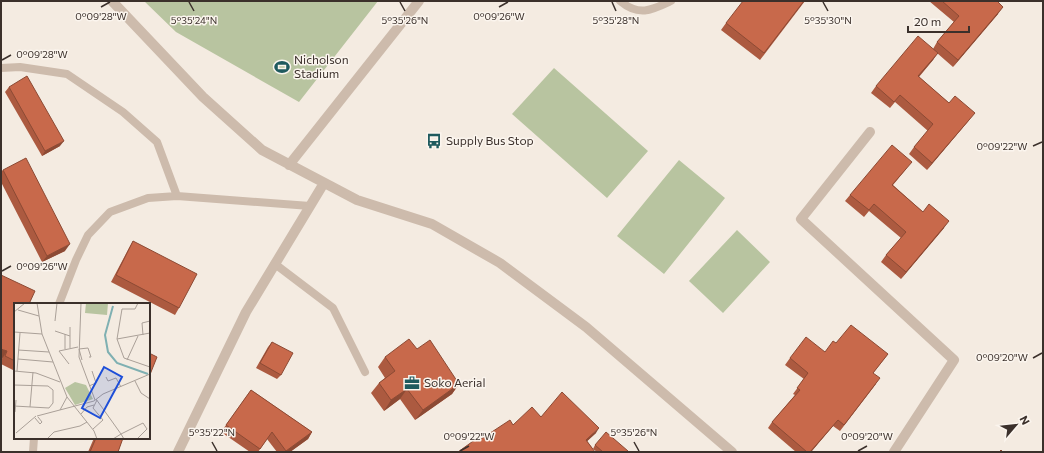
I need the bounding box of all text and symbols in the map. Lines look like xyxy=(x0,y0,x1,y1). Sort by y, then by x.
scale bar xyxy=(908,8,969,34)
text: 0°09'28"W xyxy=(75,10,127,22)
text: 0°09'26"W xyxy=(473,10,525,22)
text: 5°35'24"N xyxy=(171,14,217,26)
text: 5°35'26"N xyxy=(382,14,428,26)
text: 5°35'28"N xyxy=(593,14,639,26)
text: 5°35'30"N xyxy=(804,14,852,26)
text: 20 m xyxy=(914,14,941,28)
text: 0°09'28"W xyxy=(16,48,68,60)
place label: Nicholson Stadium xyxy=(294,52,349,80)
sports icon: Nicholson Stadium xyxy=(273,58,291,76)
bus stop icon: Supply Bus Stop xyxy=(425,132,443,150)
place label: Supply Bus Stop xyxy=(446,133,534,147)
text: 0°09'22"W xyxy=(977,140,1027,152)
text: 0°09'26"W xyxy=(16,260,68,272)
inset map xyxy=(14,303,150,439)
text: 0°09'20"W xyxy=(976,351,1028,363)
office icon: Soko Aerial xyxy=(403,374,421,392)
place label: Soko Aerial xyxy=(424,375,485,389)
north arrow xyxy=(996,405,1036,445)
text: N xyxy=(1018,413,1033,427)
text: 5°35'22"N xyxy=(189,426,235,438)
text: 5°35'26"N xyxy=(611,426,657,438)
text: 0°09'22"W xyxy=(444,430,494,442)
text: 0°09'20"W xyxy=(841,430,893,442)

